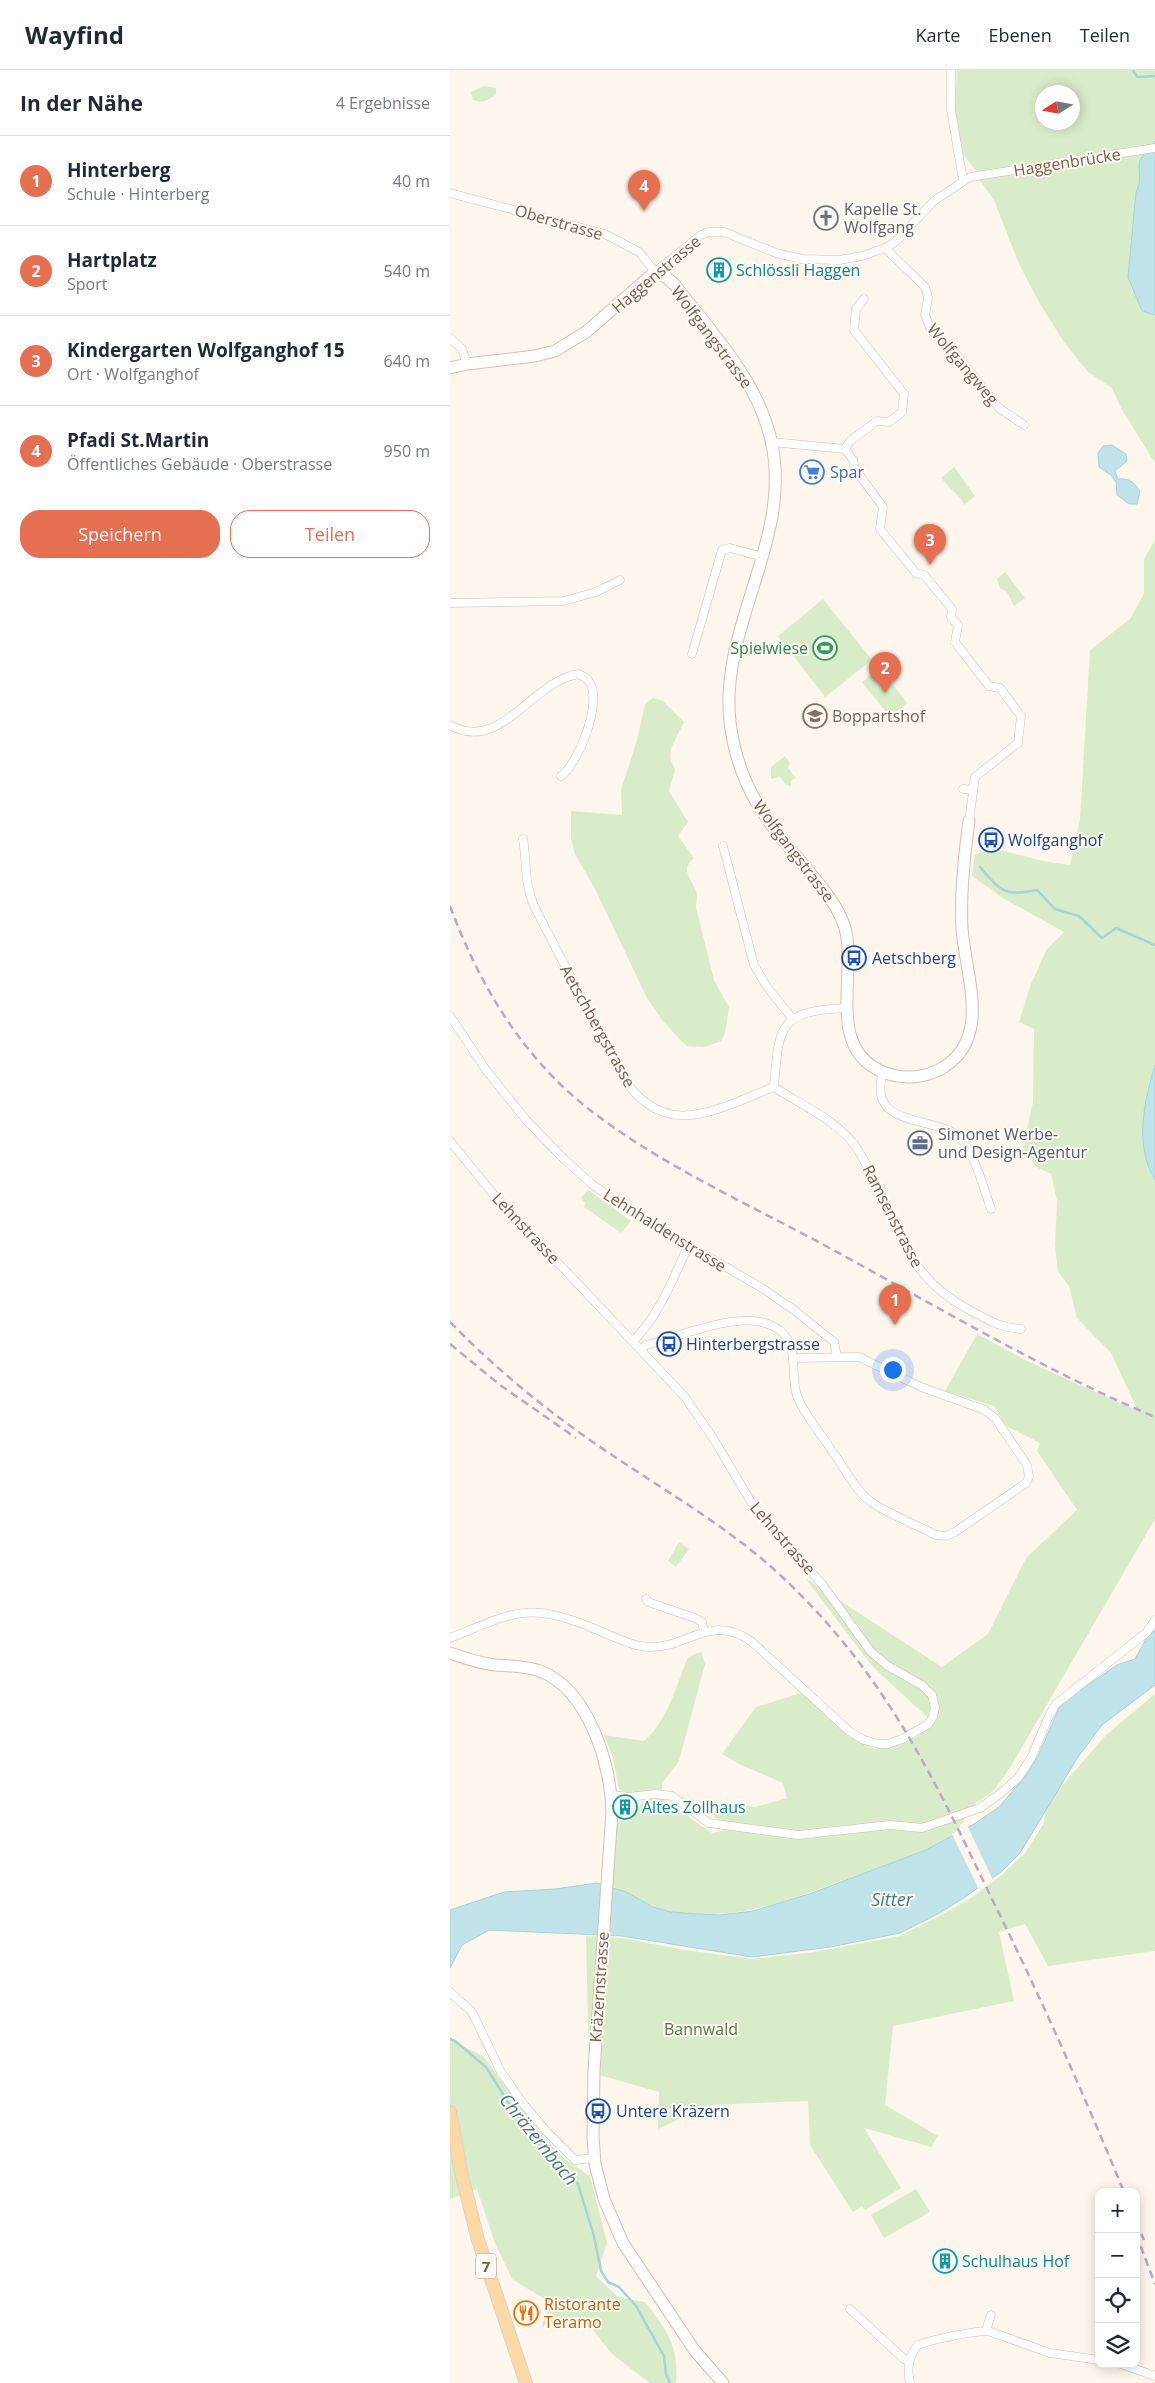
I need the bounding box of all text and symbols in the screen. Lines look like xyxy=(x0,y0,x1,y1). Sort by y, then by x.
text: Wayfind xyxy=(25,18,124,51)
text: Karte xyxy=(916,23,960,47)
text: Ebenen xyxy=(988,23,1052,47)
text: Teilen xyxy=(1080,23,1130,47)
north arrow xyxy=(1035,85,1080,130)
text: In der Nähe xyxy=(20,89,143,117)
text: 4 Ergebnisse xyxy=(336,92,430,114)
street label: Haggenbrücke xyxy=(1012,143,1122,181)
text: Hinterberg xyxy=(67,157,171,183)
text: 1 xyxy=(31,170,41,192)
text: 40 m xyxy=(393,170,430,192)
pin: 4 xyxy=(628,170,660,211)
text: Schule · Hinterberg xyxy=(67,183,209,205)
place label: Kapelle St. Wolfgang xyxy=(844,198,921,238)
street label: Oberstrasse xyxy=(512,199,606,245)
church icon: Kapelle St. Wolfgang xyxy=(813,205,839,231)
street label: Haggenstrasse xyxy=(607,230,705,318)
text: Hartplatz xyxy=(67,247,157,273)
building icon: Schlössli Haggen xyxy=(706,257,732,283)
place label: Schlössli Haggen xyxy=(736,259,860,281)
text: 2 xyxy=(31,260,41,282)
text: 540 m xyxy=(384,260,430,282)
text: Sport xyxy=(67,273,107,295)
street label: Wolfgangstrasse xyxy=(666,281,758,393)
street label: Wolfgangweg xyxy=(922,319,1004,410)
text: Kindergarten Wolfganghof 15 xyxy=(67,337,345,363)
text: 3 xyxy=(31,350,41,372)
text: 640 m xyxy=(384,350,430,372)
text: Ort · Wolfganghof xyxy=(67,363,199,385)
text: Pfadi St.Martin xyxy=(67,427,209,453)
text: 4 xyxy=(31,440,41,462)
text: 950 m xyxy=(384,440,430,462)
text: Öffentliches Gebäude · Oberstrasse xyxy=(67,453,332,475)
supermarket icon: Spar xyxy=(799,459,825,485)
place label: Spar xyxy=(830,461,864,483)
button: Speichern xyxy=(20,510,220,558)
button: Teilen xyxy=(230,510,430,558)
pin: 3 xyxy=(914,524,946,565)
sports icon: Spielwiese xyxy=(812,635,838,661)
place label: Spielwiese xyxy=(730,637,808,659)
pin: 2 xyxy=(869,652,901,693)
school or university icon: Boppartshof xyxy=(802,703,828,729)
place label: Boppartshof xyxy=(832,705,927,727)
street label: Wolfgangstrasse xyxy=(748,795,840,907)
bus stop icon: Wolfganghof xyxy=(978,827,1004,853)
place label: Wolfganghof xyxy=(1008,829,1104,851)
bus stop icon: Aetschberg xyxy=(841,945,867,971)
place label: Aetschberg xyxy=(872,947,956,969)
street label: Aetschbergstrasse xyxy=(555,961,641,1091)
place label: Simonet Werbe- und Design-Agentur xyxy=(938,1123,1088,1163)
office icon: Simonet Werbe- und Design-Agentur xyxy=(907,1130,933,1156)
street label: Ramsenstrasse xyxy=(858,1161,928,1271)
street label: Lehnhaldenstrasse xyxy=(599,1183,731,1277)
street label: Lehnstrasse xyxy=(487,1188,565,1268)
pin: 1 xyxy=(879,1284,911,1325)
bus stop icon: Hinterbergstrasse xyxy=(656,1331,682,1357)
place label: Hinterbergstrasse xyxy=(686,1333,820,1355)
your location xyxy=(880,1357,906,1383)
street label: Lehnstrasse xyxy=(745,1497,821,1579)
building icon: Altes Zollhaus xyxy=(612,1794,638,1820)
place label: Altes Zollhaus xyxy=(642,1796,746,1818)
water label: Sitter xyxy=(871,1887,914,1911)
street label: Kräzernstrasse xyxy=(584,1931,614,2043)
park label: Bannwald xyxy=(664,2018,738,2040)
water label: Chräzernbach xyxy=(495,2088,583,2190)
bus stop icon: Untere Kräzern xyxy=(585,2098,611,2124)
place label: Untere Kräzern xyxy=(616,2100,730,2122)
map controls xyxy=(1095,2188,1140,2368)
button: + xyxy=(1095,2188,1140,2233)
button: − xyxy=(1095,2233,1140,2278)
building icon: Schulhaus Hof xyxy=(932,2248,958,2274)
place label: Schulhaus Hof xyxy=(962,2250,1071,2272)
road number: 7 xyxy=(476,2254,496,2278)
button: locate xyxy=(1095,2278,1140,2323)
place label: Ristorante Teramo xyxy=(544,2293,621,2333)
restaurant icon: Ristorante Teramo xyxy=(513,2300,539,2326)
button: layers xyxy=(1095,2323,1140,2368)

